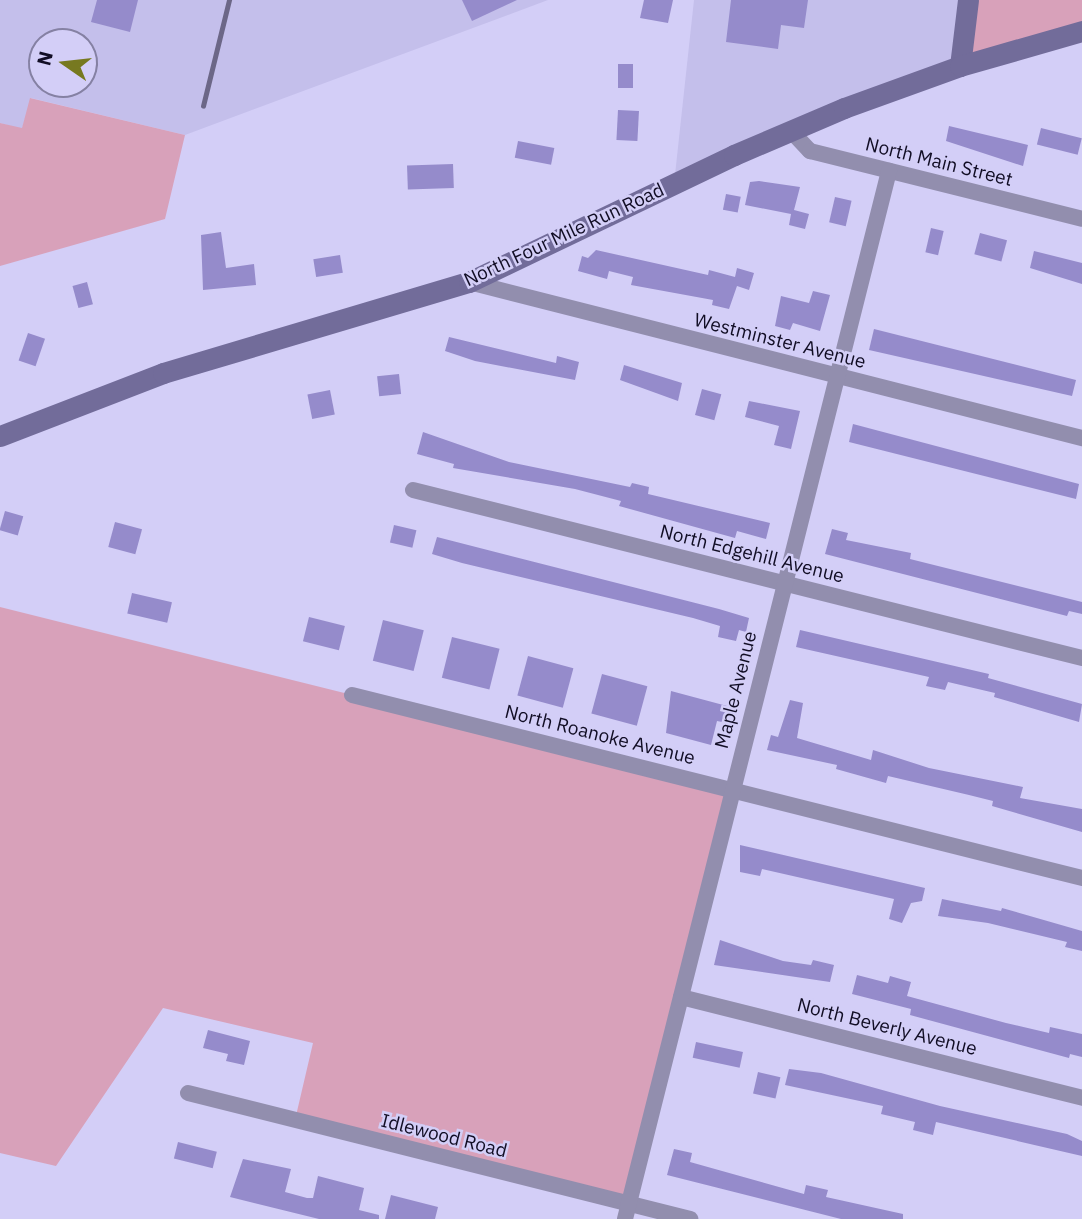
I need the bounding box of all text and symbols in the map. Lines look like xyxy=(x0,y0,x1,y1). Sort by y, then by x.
north arrow xyxy=(28,28,98,98)
text: N xyxy=(31,49,58,68)
street label: North Main Street xyxy=(863,133,1015,191)
street label: North Four Mile Run Road xyxy=(460,179,668,291)
street label: Westminster Avenue xyxy=(692,309,868,373)
street label: North Edgehill Avenue xyxy=(658,520,846,588)
street label: Maple Avenue xyxy=(710,629,762,751)
street label: North Roanoke Avenue xyxy=(503,700,697,770)
street label: North Beverly Avenue xyxy=(795,994,979,1060)
street label: Idlewood Road xyxy=(379,1109,509,1163)

